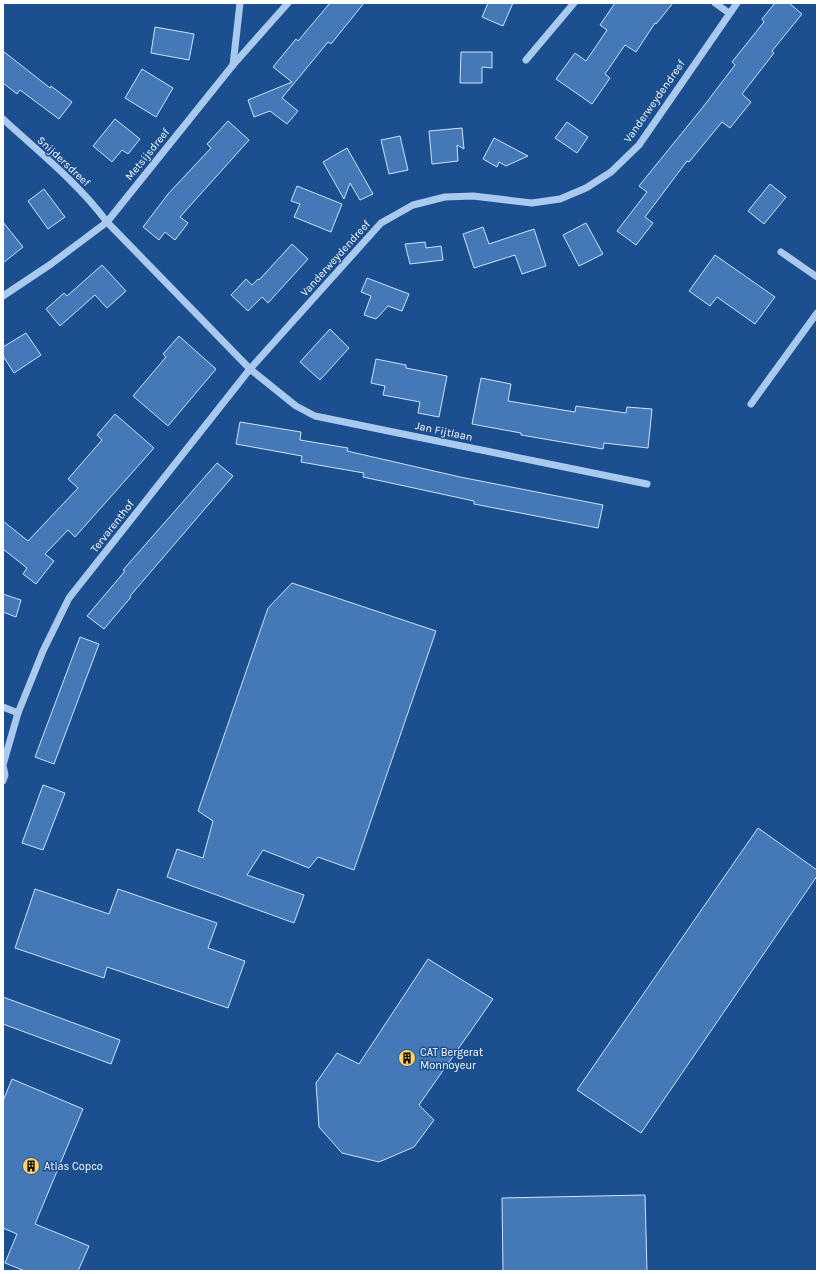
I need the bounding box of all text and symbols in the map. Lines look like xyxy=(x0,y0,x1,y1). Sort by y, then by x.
street label: Vanderweydendreef xyxy=(621,57,688,145)
street label: Metsijsdreef xyxy=(123,126,172,183)
street label: Snijdersdreef xyxy=(35,134,93,189)
street label: Vanderweydendreef xyxy=(298,217,373,299)
street label: Jan Fijtlaan xyxy=(414,419,474,444)
street label: Tervarenthof xyxy=(88,497,137,555)
place label: CAT Bergerat Monnoyeur xyxy=(420,1046,483,1072)
building icon: CAT Bergerat Monnoyeur xyxy=(397,1048,417,1068)
building icon: Atlas Copco xyxy=(21,1156,41,1176)
place label: Atlas Copco xyxy=(44,1160,103,1173)

